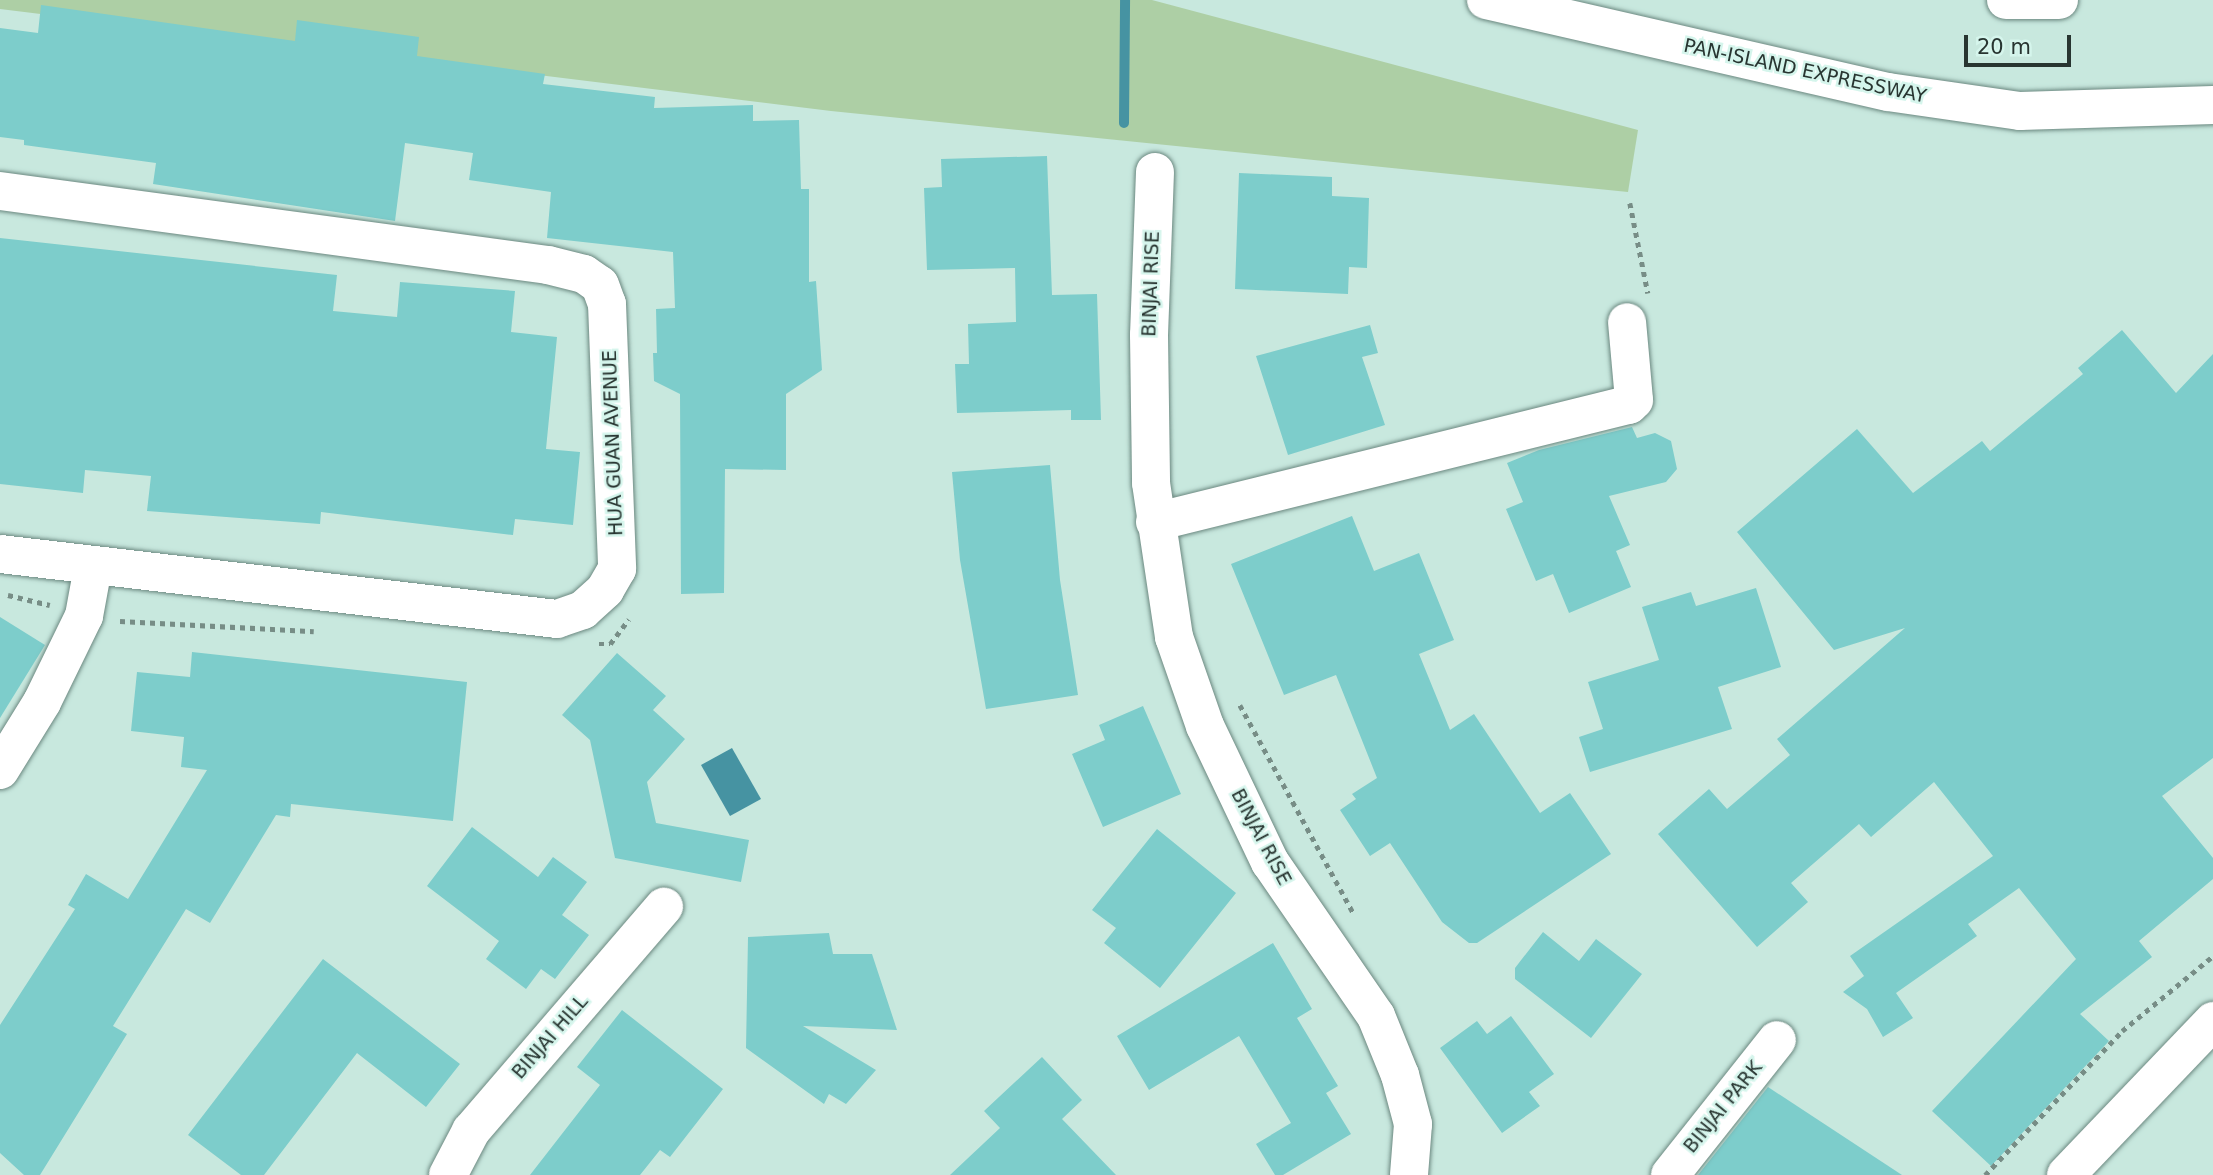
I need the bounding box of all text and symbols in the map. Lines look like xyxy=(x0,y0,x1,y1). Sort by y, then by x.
scale bar xyxy=(1968,21,2075,65)
street label: PAN-ISLAND EXPRESSWAY xyxy=(1682,34,1928,108)
text: 20 m xyxy=(1977,35,2031,59)
street label: BINJAI RISE xyxy=(1138,231,1164,337)
street label: HUA GUAN AVENUE xyxy=(598,350,628,536)
street label: BINJAI RISE xyxy=(1226,785,1296,889)
street label: BINJAI HILL xyxy=(507,990,593,1084)
street label: BINJAI PARK xyxy=(1679,1056,1767,1158)

